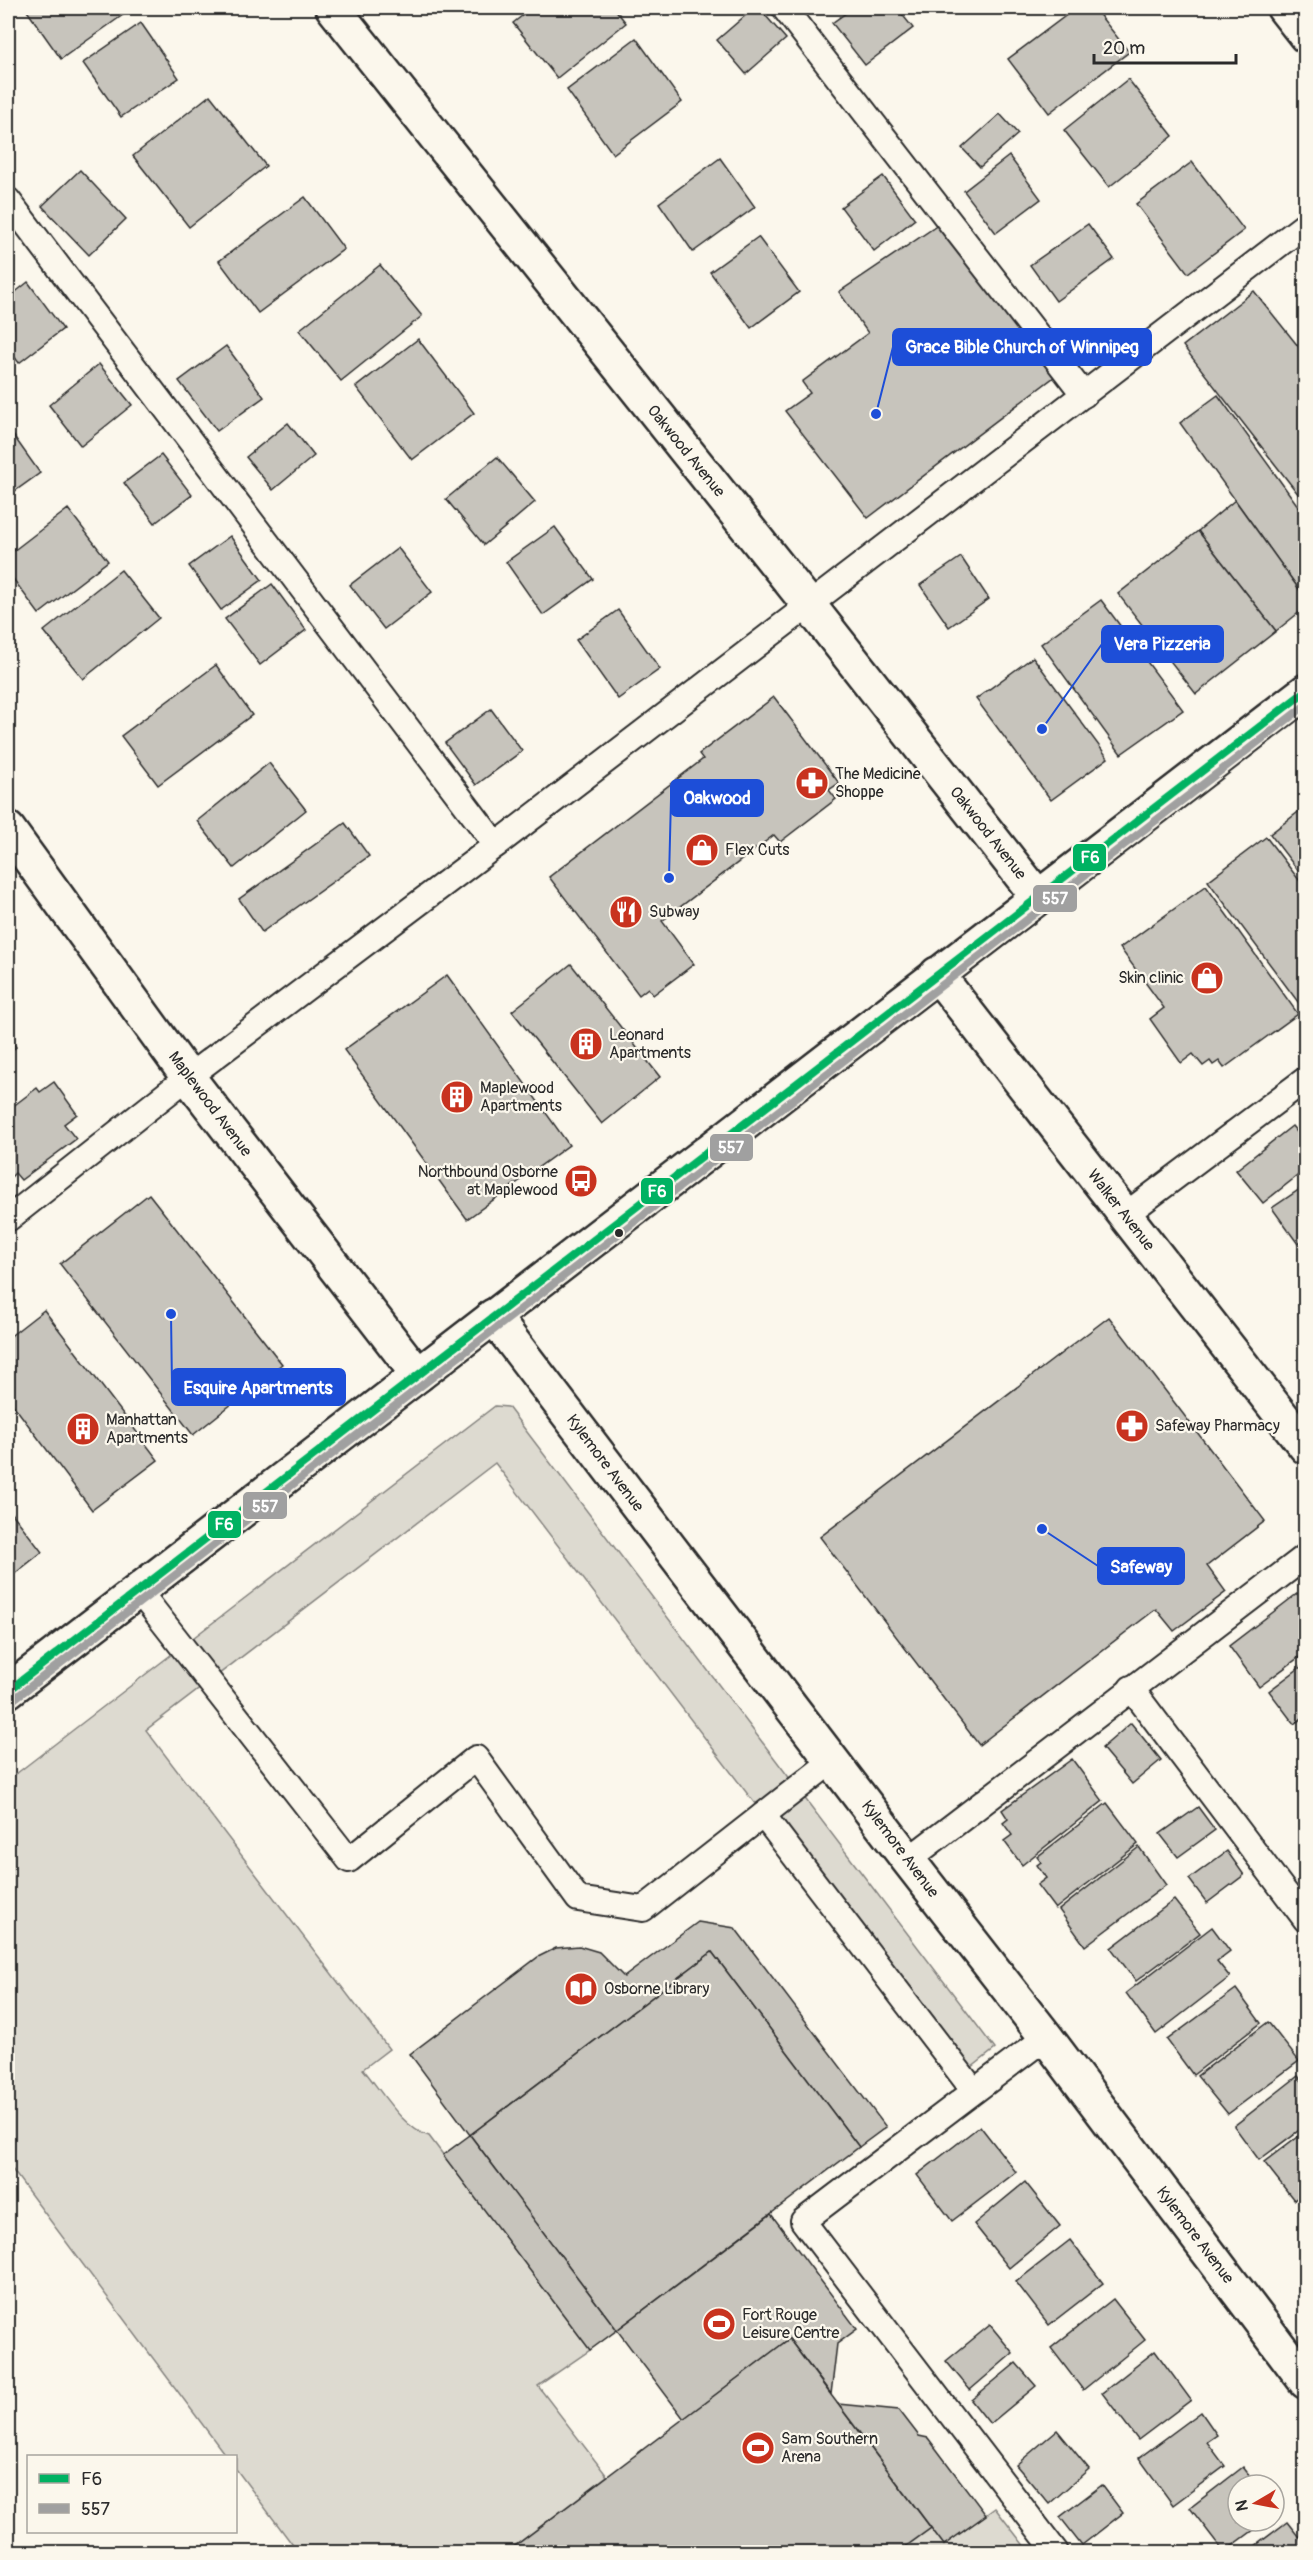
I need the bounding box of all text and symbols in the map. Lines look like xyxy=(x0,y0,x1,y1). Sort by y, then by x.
scale bar xyxy=(1094,27,1236,65)
text: 20 m xyxy=(1103,37,1145,60)
callout: Grace Bible Church of Winnipeg xyxy=(893,329,1151,365)
text: Grace Bible Church of Winnipeg xyxy=(905,336,1139,359)
street label: Oakwood Avenue xyxy=(643,401,729,501)
callout: Vera Pizzeria xyxy=(1102,626,1223,662)
text: Vera Pizzeria xyxy=(1113,633,1211,656)
place label: The Medicine Shoppe xyxy=(835,764,921,802)
pharmacy icon: The Medicine Shoppe xyxy=(794,765,830,801)
callout: Oakwood xyxy=(671,780,763,816)
street label: Oakwood Avenue xyxy=(945,782,1031,884)
text: Oakwood xyxy=(683,787,751,810)
shop icon: Flex Cuts xyxy=(684,832,720,868)
place label: Flex Cuts xyxy=(725,840,789,860)
line badge: F6 xyxy=(1072,843,1107,872)
text: F6 xyxy=(1081,848,1099,868)
line badge: 557 xyxy=(1032,884,1078,913)
text: 557 xyxy=(1042,889,1068,909)
restaurant icon: Subway xyxy=(608,894,644,930)
place label: Subway xyxy=(649,902,699,922)
shop icon: Skin clinic xyxy=(1189,960,1225,996)
place label: Skin clinic xyxy=(1118,968,1184,988)
place label: Leonard Apartments xyxy=(609,1025,691,1063)
building icon: Leonard Apartments xyxy=(568,1026,604,1062)
street label: Maplewood Avenue xyxy=(164,1047,256,1161)
place label: Maplewood Apartments xyxy=(480,1078,562,1116)
building icon: Maplewood Apartments xyxy=(439,1079,475,1115)
line badge: 557 xyxy=(709,1133,754,1162)
text: 557 xyxy=(718,1138,744,1158)
place label: Northbound Osborne at Maplewood xyxy=(418,1162,558,1200)
bus stop icon: Northbound Osborne at Maplewood xyxy=(563,1163,599,1199)
street label: Walker Avenue xyxy=(1083,1165,1159,1255)
line badge: F6 xyxy=(640,1177,674,1205)
text: F6 xyxy=(648,1182,666,1202)
unlabelled marker xyxy=(613,1227,625,1239)
callout: Esquire Apartments xyxy=(172,1369,345,1405)
text: Esquire Apartments xyxy=(184,1377,333,1400)
pharmacy icon: Safeway Pharmacy xyxy=(1114,1408,1150,1444)
place label: Manhattan Apartments xyxy=(106,1410,188,1448)
street label: Kylemore Avenue xyxy=(562,1410,648,1516)
building icon: Manhattan Apartments xyxy=(65,1411,101,1447)
place label: Safeway Pharmacy xyxy=(1155,1416,1280,1436)
line badge: 557 xyxy=(242,1491,288,1520)
text: 557 xyxy=(252,1497,278,1517)
line badge: F6 xyxy=(207,1510,242,1539)
text: F6 xyxy=(215,1515,233,1535)
callout: Safeway xyxy=(1098,1548,1184,1584)
text: Safeway xyxy=(1110,1556,1172,1579)
street label: Kylemore Avenue xyxy=(857,1796,943,1902)
library icon: Osborne Library xyxy=(563,1971,599,2007)
place label: Osborne Library xyxy=(604,1979,709,1999)
street label: Kylemore Avenue xyxy=(1152,2182,1238,2288)
place label: Fort Rouge Leisure Centre xyxy=(742,2305,840,2343)
sports icon: Fort Rouge Leisure Centre xyxy=(701,2306,737,2342)
place label: Sam Southern Arena xyxy=(781,2429,878,2467)
sports icon: Sam Southern Arena xyxy=(740,2430,776,2466)
legend xyxy=(27,2455,237,2533)
text: F6 xyxy=(81,2468,102,2491)
north arrow xyxy=(1226,2473,1286,2533)
text: 557 xyxy=(81,2498,111,2521)
text: N xyxy=(1231,2498,1253,2512)

